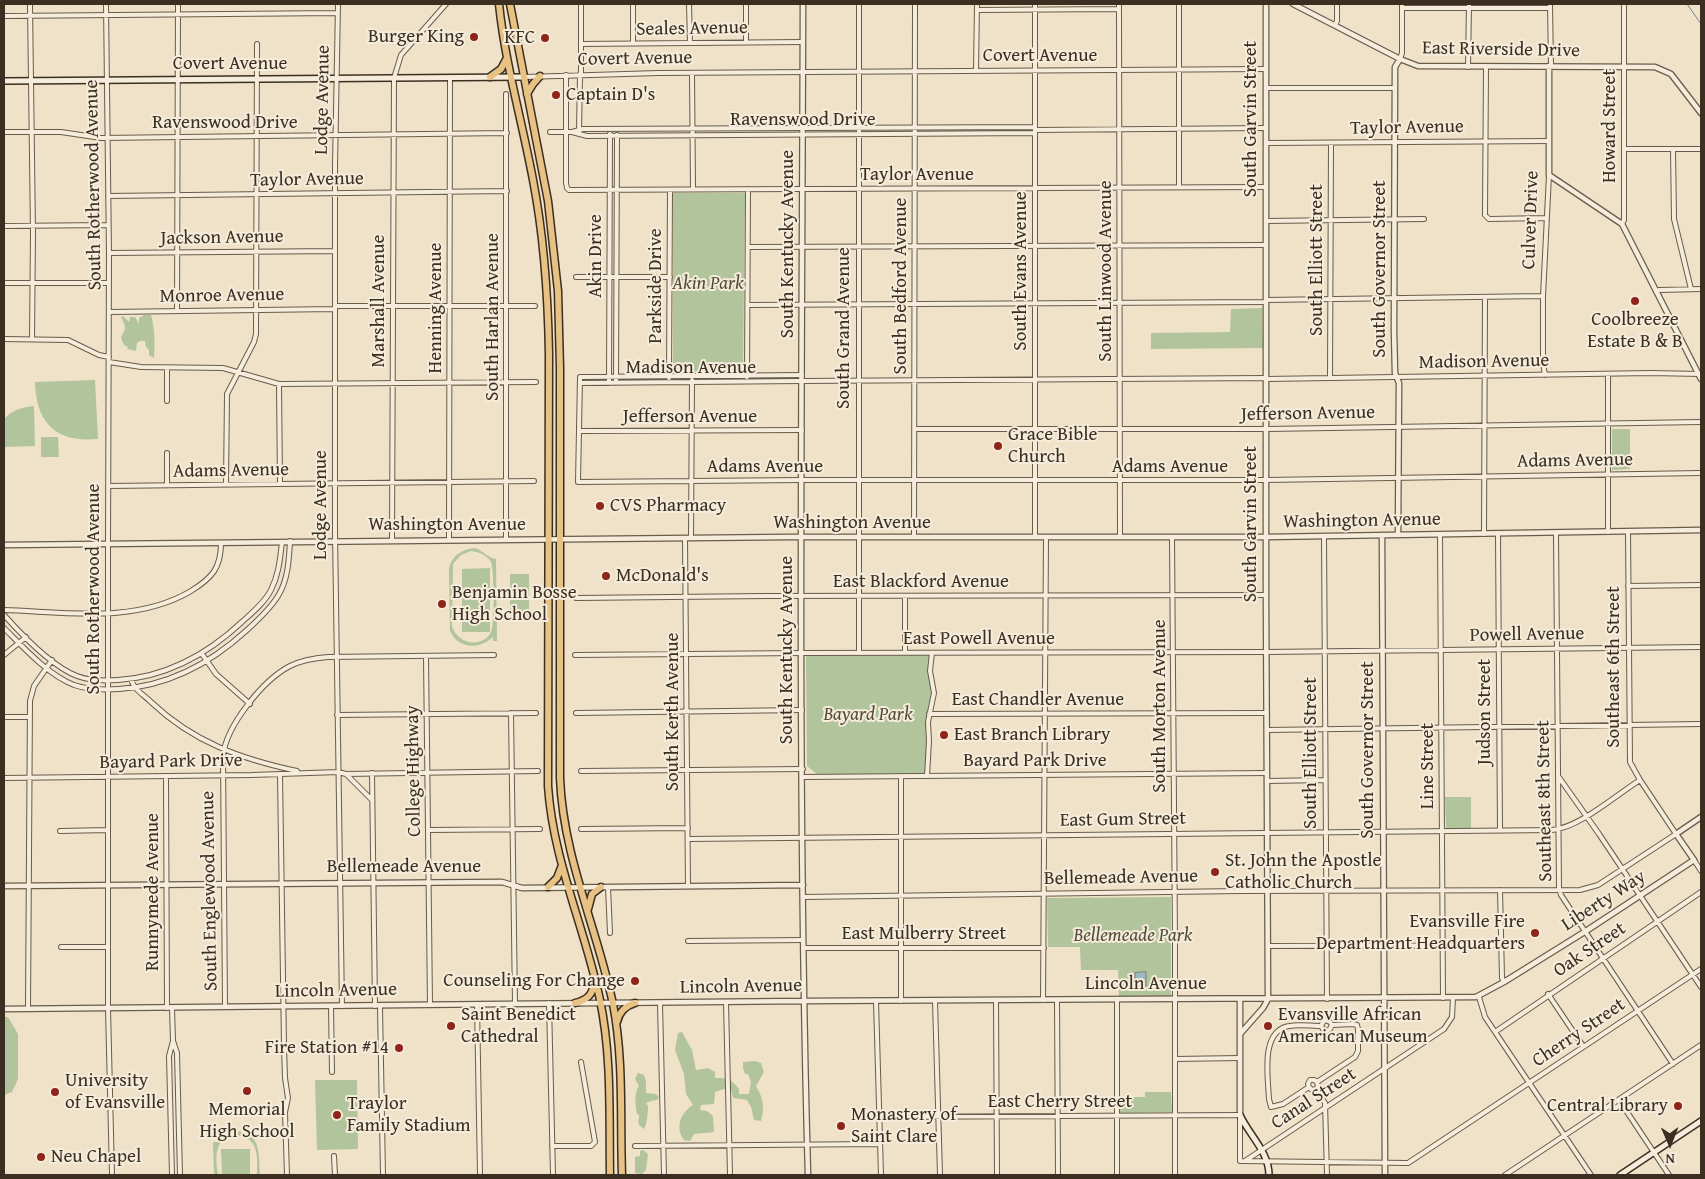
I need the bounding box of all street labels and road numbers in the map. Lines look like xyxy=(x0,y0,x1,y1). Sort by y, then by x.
street label: Seales Avenue xyxy=(636,17,748,41)
street label: East Riverside Drive xyxy=(1422,37,1580,63)
street label: South Garvin Street xyxy=(1240,41,1262,197)
street label: Lodge Avenue xyxy=(311,45,335,155)
street label: Covert Avenue xyxy=(983,45,1097,67)
street label: Covert Avenue xyxy=(577,47,693,71)
street label: Covert Avenue xyxy=(173,53,287,75)
street label: Howard Street xyxy=(1599,69,1621,183)
street label: South Rotherwood Avenue xyxy=(81,79,107,291)
street label: Ravenswood Drive xyxy=(730,109,876,131)
street label: Ravenswood Drive xyxy=(152,112,298,134)
street label: Taylor Avenue xyxy=(1350,116,1464,140)
street label: South Kentucky Avenue xyxy=(777,150,799,338)
street label: Taylor Avenue xyxy=(860,164,974,186)
street label: Taylor Avenue xyxy=(250,168,364,192)
street label: Culver Drive xyxy=(1518,170,1544,270)
street label: South Linwood Avenue xyxy=(1095,180,1117,362)
street label: South Governor Street xyxy=(1369,180,1391,358)
street label: South Elliott Street xyxy=(1306,184,1328,336)
street label: South Evans Avenue xyxy=(1010,191,1032,351)
street label: South Bedford Avenue xyxy=(890,198,912,374)
street label: Akin Drive xyxy=(585,214,607,298)
street label: Jackson Avenue xyxy=(160,226,284,250)
street label: Parkside Drive xyxy=(645,228,667,344)
street label: South Harlan Avenue xyxy=(482,233,504,401)
street label: Marshall Avenue xyxy=(368,235,390,367)
street label: Henning Avenue xyxy=(425,243,447,373)
street label: South Grand Avenue xyxy=(833,247,855,409)
street label: Monroe Avenue xyxy=(159,284,285,308)
street label: Madison Avenue xyxy=(1419,349,1549,375)
street label: Madison Avenue xyxy=(626,357,756,379)
street label: Jefferson Avenue xyxy=(1241,401,1375,427)
street label: Jefferson Avenue xyxy=(623,406,757,428)
street label: South Garvin Street xyxy=(1240,446,1262,602)
street label: Adams Avenue xyxy=(1517,449,1633,473)
street label: Lodge Avenue xyxy=(310,450,332,560)
street label: Adams Avenue xyxy=(707,456,823,478)
street label: Adams Avenue xyxy=(1112,456,1228,478)
street label: Adams Avenue xyxy=(173,459,289,483)
street label: South Rotherwood Avenue xyxy=(83,484,105,694)
street label: Washington Avenue xyxy=(1283,508,1441,534)
street label: Washington Avenue xyxy=(773,512,931,534)
street label: Washington Avenue xyxy=(368,514,526,536)
street label: South Kentucky Avenue xyxy=(776,556,798,744)
street label: East Blackford Avenue xyxy=(833,571,1009,593)
street label: Southeast 6th Street xyxy=(1603,586,1625,748)
street label: South Morton Avenue xyxy=(1149,619,1171,793)
street label: Powell Avenue xyxy=(1469,623,1585,647)
street label: East Powell Avenue xyxy=(903,628,1055,650)
street label: South Kerth Avenue xyxy=(662,633,684,791)
street label: Judson Street xyxy=(1474,659,1496,765)
street label: South Governor Street xyxy=(1357,661,1379,839)
street label: South Elliott Street xyxy=(1300,677,1322,829)
street label: East Chandler Avenue xyxy=(952,689,1124,711)
street label: College Highway xyxy=(401,705,427,837)
street label: Southeast 8th Street xyxy=(1532,720,1558,882)
street label: Line Street xyxy=(1417,723,1439,809)
street label: Bayard Park Drive xyxy=(99,749,243,775)
street label: Bayard Park Drive xyxy=(963,750,1107,772)
street label: South Englewood Avenue xyxy=(197,791,223,991)
street label: East Gum Street xyxy=(1060,807,1186,833)
street label: Runnymede Avenue xyxy=(142,813,164,971)
street label: Bellemeade Avenue xyxy=(327,856,481,878)
street label: Bellemeade Avenue xyxy=(1044,865,1198,891)
street label: Liberty Way xyxy=(1558,865,1650,937)
street label: Oak Street xyxy=(1549,918,1631,982)
street label: East Mulberry Street xyxy=(842,923,1006,945)
street label: Lincoln Avenue xyxy=(1085,973,1207,995)
street label: Lincoln Avenue xyxy=(680,975,802,999)
street label: Lincoln Avenue xyxy=(275,979,397,1003)
street label: Cherry Street xyxy=(1528,994,1630,1072)
street label: Canal Street xyxy=(1267,1063,1361,1135)
street label: East Cherry Street xyxy=(988,1091,1132,1113)

